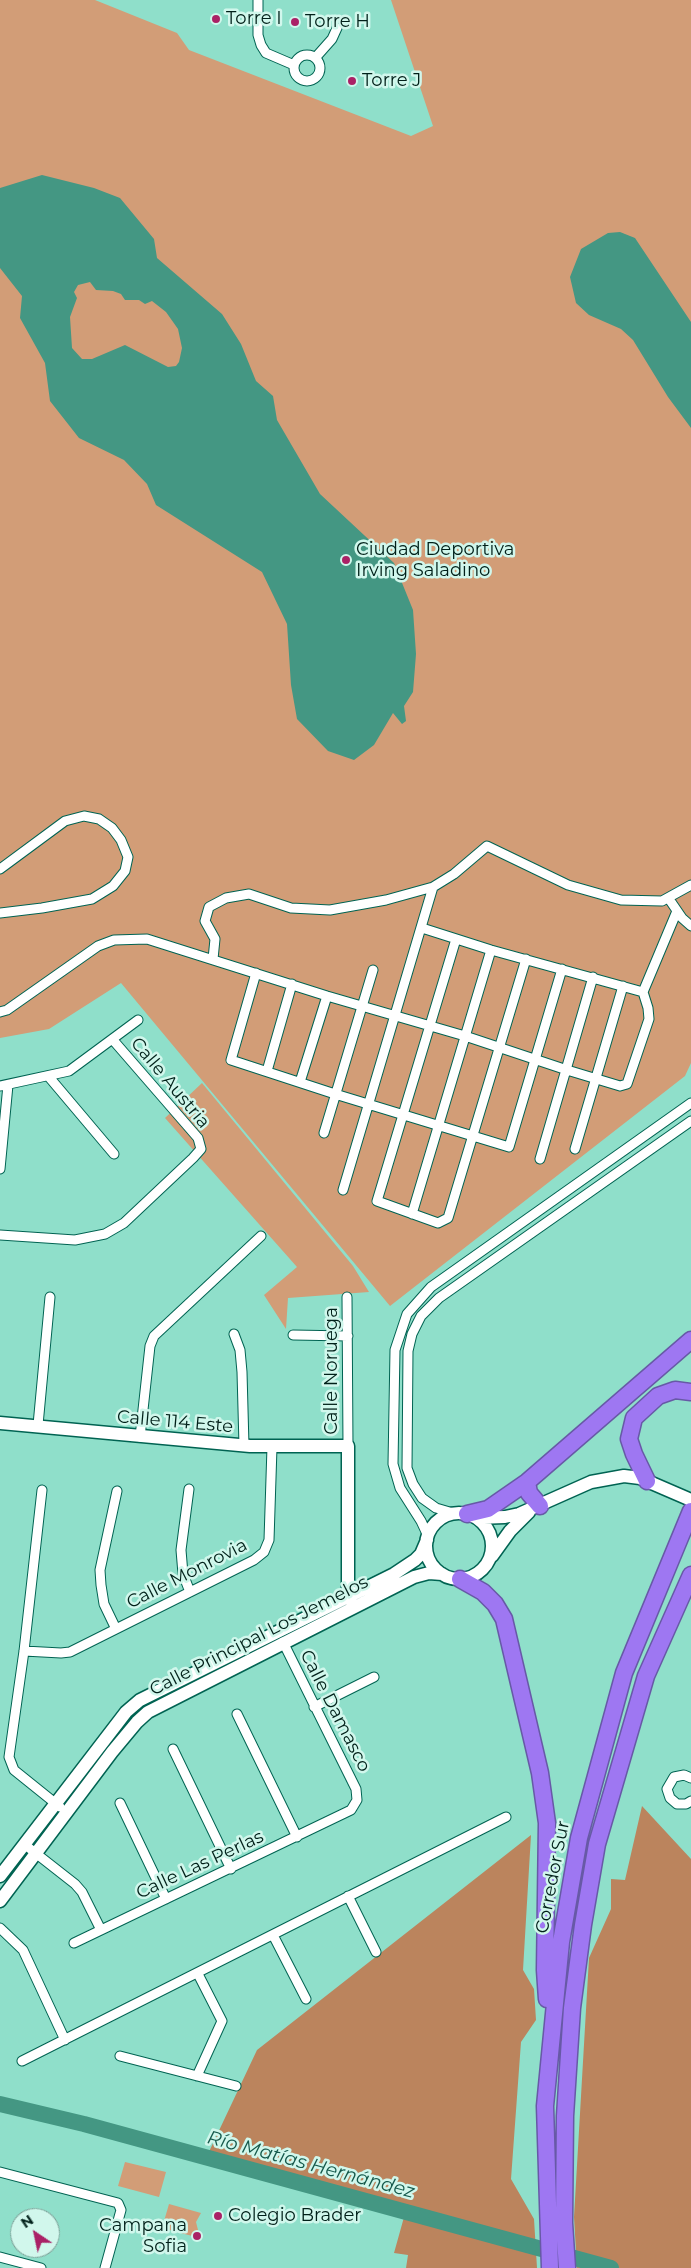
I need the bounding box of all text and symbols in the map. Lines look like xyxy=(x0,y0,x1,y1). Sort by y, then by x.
place label: Torre I xyxy=(226,8,282,30)
place label: Torre H xyxy=(305,11,370,33)
marker: Torre I xyxy=(210,13,222,25)
marker: Torre H xyxy=(289,16,301,28)
place label: Torre J xyxy=(362,70,421,92)
marker: Torre J xyxy=(346,75,358,87)
place label: Ciudad Deportiva Irving Saladino xyxy=(356,539,514,582)
marker: Ciudad Deportiva Irving Saladino xyxy=(340,554,352,566)
street label: Calle Austria xyxy=(126,1033,214,1133)
street label: Calle Noruega xyxy=(321,1307,343,1435)
street label: Calle 114 Este xyxy=(116,1406,234,1438)
street label: Calle Monrovia xyxy=(123,1534,251,1614)
street label: Calle Principal Los Jemelos xyxy=(146,1571,372,1701)
street label: Calle Damasco xyxy=(295,1647,375,1775)
street label: Corredor Sur xyxy=(531,1819,575,1935)
street label: Calle Las Perlas xyxy=(133,1826,267,1904)
water label: Río Matías Hernández xyxy=(205,2126,417,2204)
place label: Colegio Brader xyxy=(228,2205,361,2227)
north arrow xyxy=(10,2208,60,2258)
marker: Colegio Brader xyxy=(212,2210,224,2222)
text: N xyxy=(17,2211,37,2232)
place label: Campana Sofia xyxy=(99,2215,187,2258)
marker: Campana Sofia xyxy=(191,2230,203,2242)

